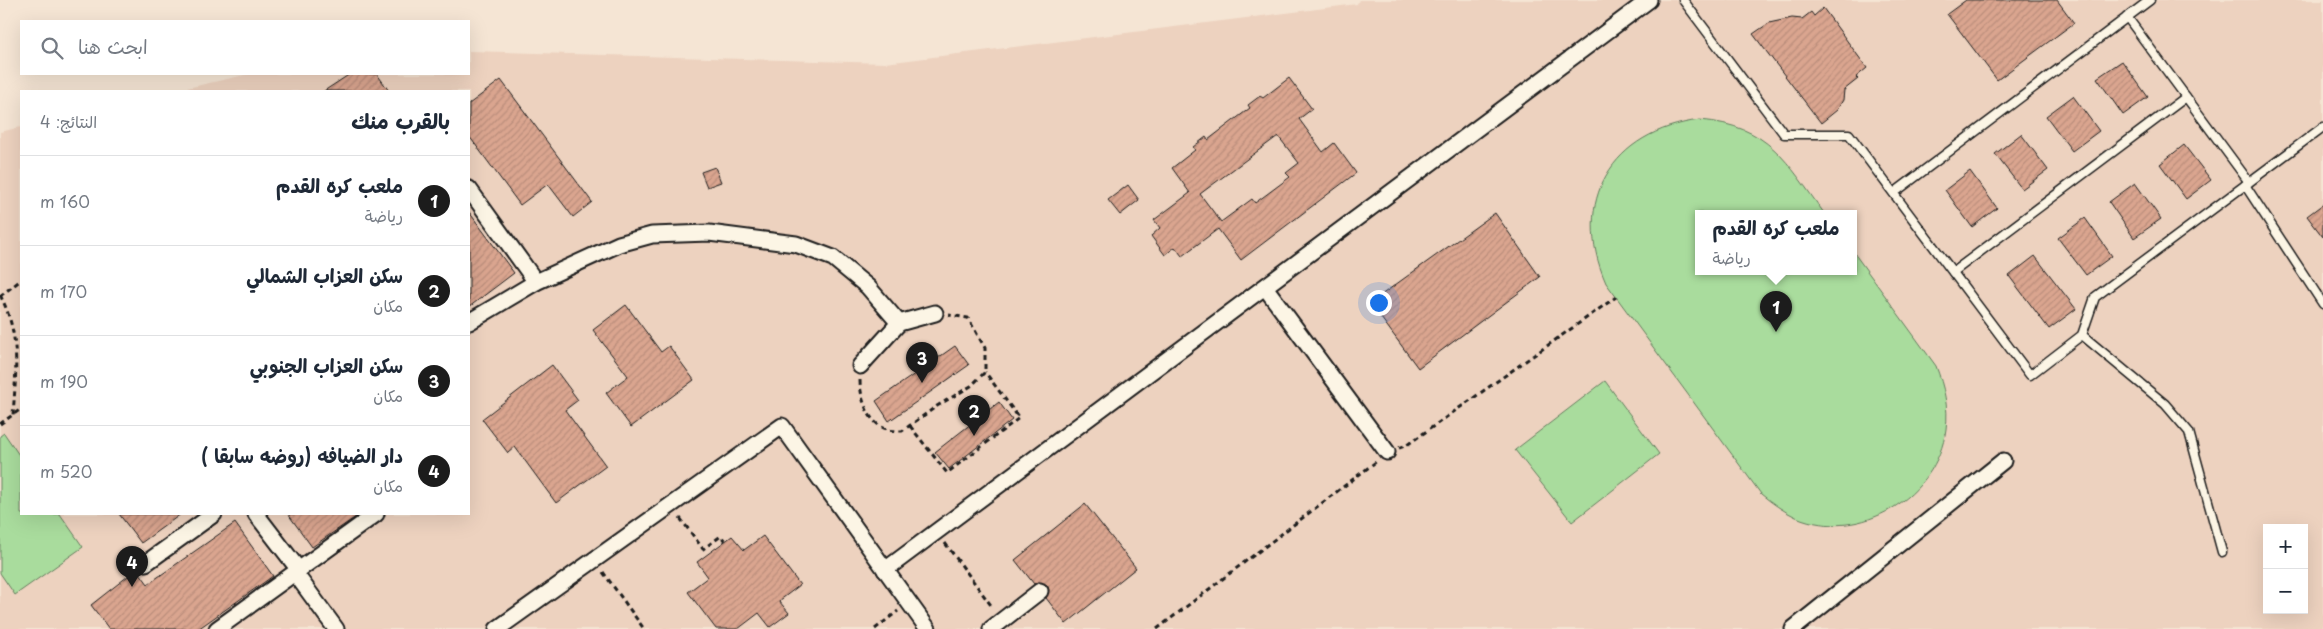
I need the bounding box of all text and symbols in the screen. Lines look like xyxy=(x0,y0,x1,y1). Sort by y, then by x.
search box xyxy=(20,20,470,75)
text: ابحث هنا xyxy=(78,32,148,60)
icon: search xyxy=(38,34,66,62)
text: بالقرب منك xyxy=(351,104,450,136)
text: النتائج: 4 xyxy=(40,109,97,133)
text: ملعب كره القدم xyxy=(276,171,403,199)
text: 160 m xyxy=(40,189,90,213)
text: 1 xyxy=(430,189,438,213)
text: رياضة xyxy=(365,203,403,227)
popup xyxy=(1695,210,1857,275)
text: ملعب كره القدم xyxy=(1713,213,1840,241)
text: رياضة xyxy=(1713,245,1751,269)
text: سكن العزاب الشمالي xyxy=(246,261,403,289)
text: 170 m xyxy=(40,279,87,303)
text: 2 xyxy=(428,279,440,303)
your location xyxy=(1366,290,1392,316)
pin: 1 xyxy=(1760,291,1792,332)
text: مكان xyxy=(373,293,403,317)
pin: 3 xyxy=(906,342,938,383)
text: سكن العزاب الجنوبي xyxy=(250,351,403,379)
text: 190 m xyxy=(40,369,88,393)
text: 3 xyxy=(429,369,439,393)
text: مكان xyxy=(373,383,403,407)
pin: 2 xyxy=(958,395,990,436)
text: دار الضيافه (روضه سابقا ) xyxy=(201,441,403,469)
text: 520 m xyxy=(40,459,92,483)
text: 4 xyxy=(429,459,439,483)
text: مكان xyxy=(373,473,403,497)
map controls xyxy=(2263,524,2308,614)
button: + xyxy=(2263,524,2308,569)
pin: 4 xyxy=(116,546,148,587)
button: − xyxy=(2263,569,2308,614)

